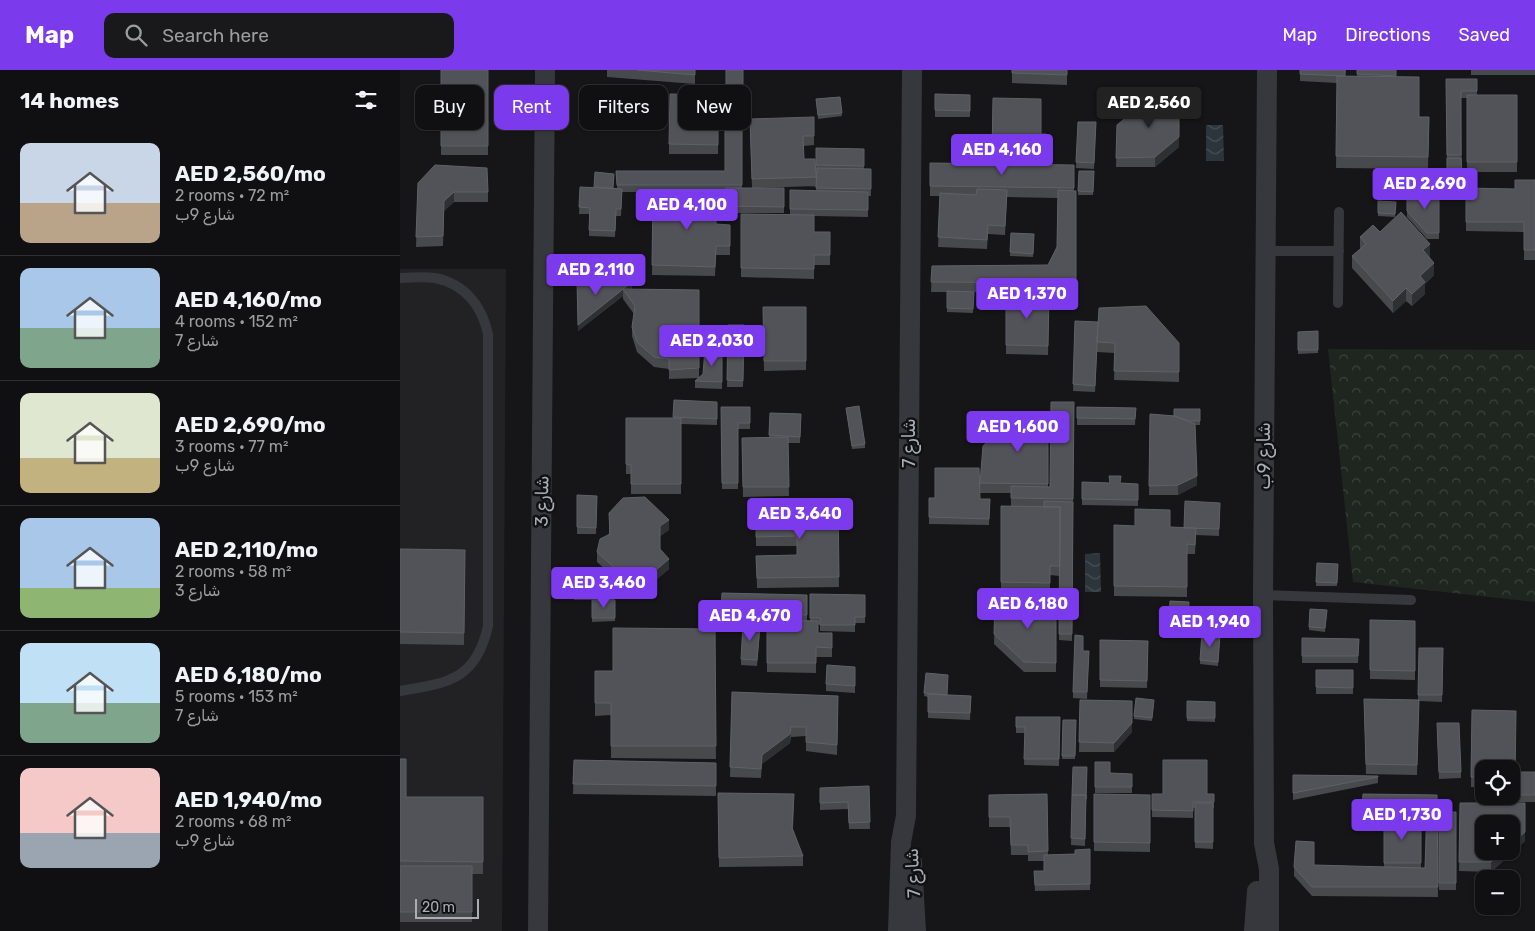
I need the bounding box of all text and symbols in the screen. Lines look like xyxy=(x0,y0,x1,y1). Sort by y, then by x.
search box xyxy=(104,13,454,58)
text: Map xyxy=(25,21,74,49)
icon: search xyxy=(122,21,150,49)
text: Search here xyxy=(162,24,269,47)
text: Map xyxy=(1282,24,1317,46)
text: Directions xyxy=(1345,24,1431,46)
text: Saved xyxy=(1459,24,1510,46)
chip: Buy xyxy=(415,85,484,130)
chip: Rent xyxy=(494,85,569,130)
chip: Filters xyxy=(579,85,668,130)
chip: New xyxy=(678,85,751,130)
icon: filters xyxy=(352,86,380,114)
pin: AED 2,560 xyxy=(1092,87,1206,129)
text: 14 homes xyxy=(20,88,119,113)
text: AED 2,560 xyxy=(1107,93,1191,112)
pin: AED 4,160 xyxy=(945,134,1059,176)
text: AED 4,160 xyxy=(962,140,1042,159)
text: AED 2,560/mo xyxy=(175,161,326,186)
icon: home xyxy=(60,163,120,223)
pin: AED 2,690 xyxy=(1368,168,1482,210)
text: AED 2,690 xyxy=(1384,174,1466,193)
text: 2 rooms · 72 m² xyxy=(175,186,289,205)
pin: AED 4,100 xyxy=(630,189,744,231)
text: AED 4,100 xyxy=(647,195,727,214)
text: شارع 9ب xyxy=(175,205,235,224)
pin: AED 2,110 xyxy=(539,254,653,296)
text: AED 2,110 xyxy=(557,260,635,279)
pin: AED 1,370 xyxy=(970,278,1084,320)
text: AED 1,370 xyxy=(987,284,1067,303)
text: AED 4,160/mo xyxy=(175,287,322,312)
icon: home xyxy=(60,288,120,348)
text: 4 rooms · 152 m² xyxy=(175,312,298,331)
pin: AED 2,030 xyxy=(655,324,769,367)
text: شارع 7 xyxy=(175,331,219,350)
text: AED 2,030 xyxy=(670,331,754,350)
pin: AED 1,600 xyxy=(961,410,1075,453)
text: AED 2,690/mo xyxy=(175,412,326,437)
icon: home xyxy=(60,413,120,473)
text: AED 1,600 xyxy=(977,417,1059,436)
street label: شارع 7 xyxy=(898,418,921,468)
street label: شارع 9ب xyxy=(1253,422,1276,490)
text: 3 rooms · 77 m² xyxy=(175,437,288,456)
text: شارع 9ب xyxy=(175,456,235,475)
street label: شارع 3 xyxy=(531,475,554,527)
pin: AED 3,640 xyxy=(743,498,857,540)
text: AED 3,640 xyxy=(758,504,842,523)
text: AED 2,110/mo xyxy=(175,537,318,562)
icon: home xyxy=(60,538,120,598)
text: 2 rooms · 58 m² xyxy=(175,562,291,581)
pin: AED 3,460 xyxy=(547,566,661,609)
text: AED 3,460 xyxy=(562,573,646,592)
text: شارع 3 xyxy=(175,581,220,600)
pin: AED 6,180 xyxy=(971,588,1085,630)
text: AED 6,180 xyxy=(988,594,1068,613)
pin: AED 4,670 xyxy=(693,600,807,642)
text: AED 4,670 xyxy=(709,606,791,625)
pin: AED 1,940 xyxy=(1153,606,1267,648)
text: AED 1,940 xyxy=(1170,612,1250,631)
text: AED 6,180/mo xyxy=(175,662,322,687)
icon: home xyxy=(60,663,120,723)
text: 5 rooms · 153 m² xyxy=(175,687,298,706)
text: شارع 7 xyxy=(175,706,219,725)
map controls xyxy=(1475,760,1520,915)
button: locate xyxy=(1475,760,1520,805)
text: AED 1,940/mo xyxy=(175,787,322,812)
icon: home xyxy=(60,788,120,848)
pin: AED 1,730 xyxy=(1345,798,1459,841)
text: AED 1,730 xyxy=(1362,805,1442,824)
text: 2 rooms · 68 m² xyxy=(175,812,292,831)
button: + xyxy=(1475,815,1520,860)
text: شارع 9ب xyxy=(175,831,235,850)
street label: شارع 7 xyxy=(901,848,926,898)
button: − xyxy=(1475,870,1520,915)
scale bar xyxy=(415,896,479,919)
text: 20 m xyxy=(422,899,455,916)

